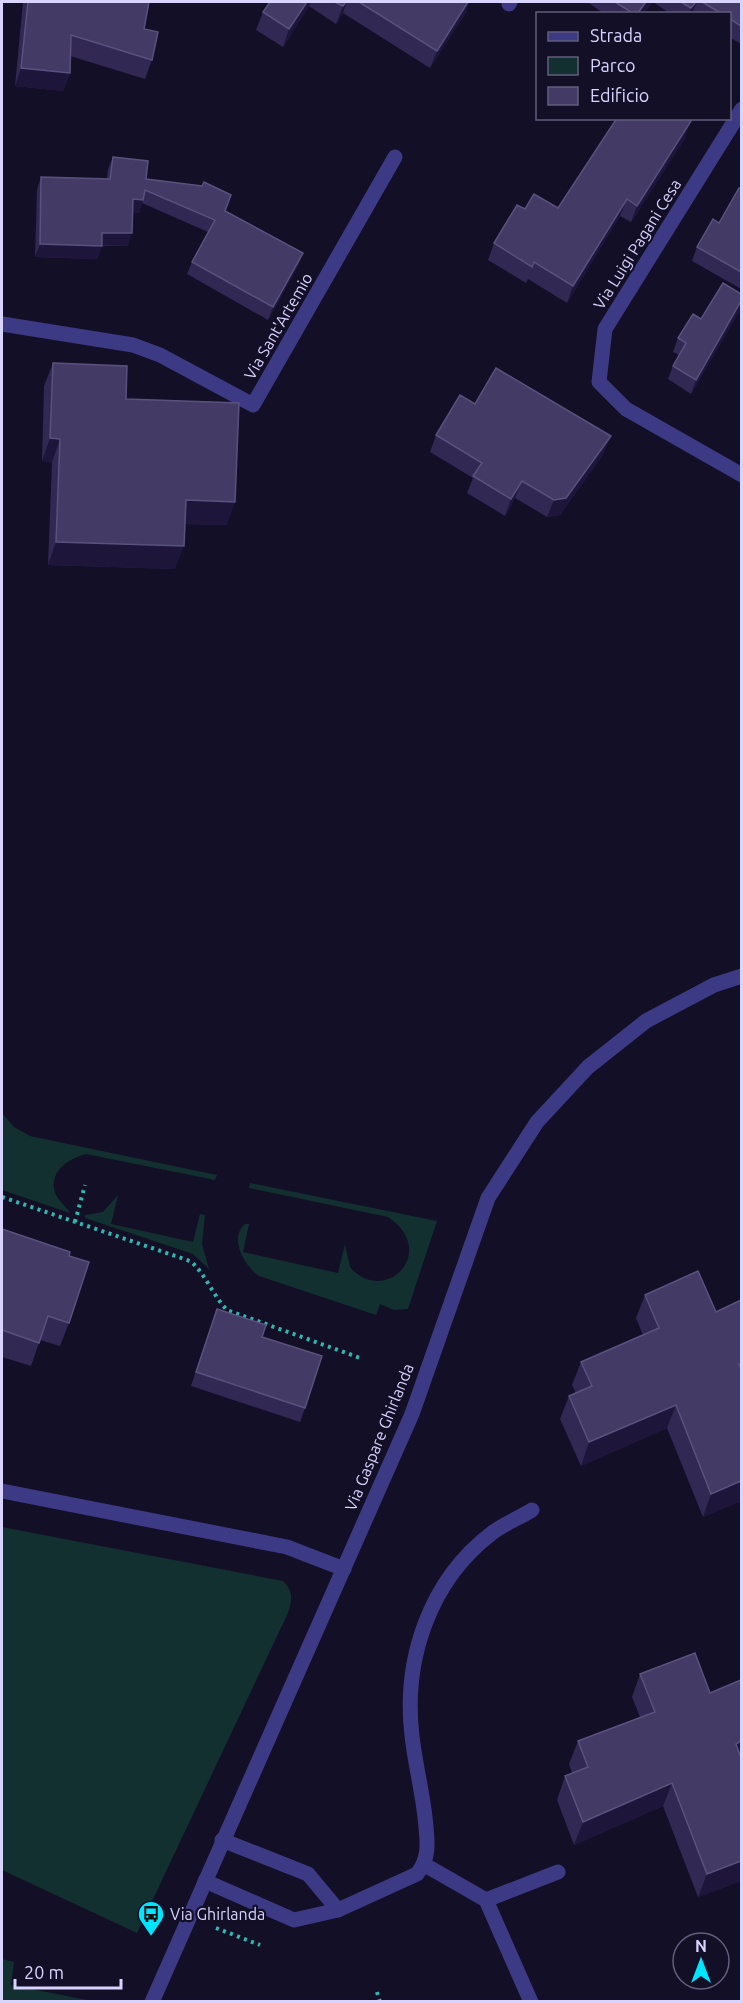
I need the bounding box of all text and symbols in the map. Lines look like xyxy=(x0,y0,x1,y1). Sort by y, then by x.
legend xyxy=(536,12,731,120)
text: Strada xyxy=(590,25,642,45)
text: Parco xyxy=(590,55,636,75)
text: Edificio xyxy=(590,85,649,105)
street label: Via Luigi Pagani Cesa xyxy=(590,176,684,312)
street label: Via Sant'Artemio xyxy=(240,270,316,382)
street label: Via Gaspare Ghirlanda xyxy=(341,1361,417,1513)
bus stop icon: Via Ghirlanda xyxy=(136,1899,166,1937)
place label: Via Ghirlanda xyxy=(170,1905,265,1923)
north arrow xyxy=(671,1931,731,1991)
text: N xyxy=(695,1937,707,1955)
scale bar xyxy=(15,1952,122,1990)
text: 20 m xyxy=(24,1962,64,1982)

